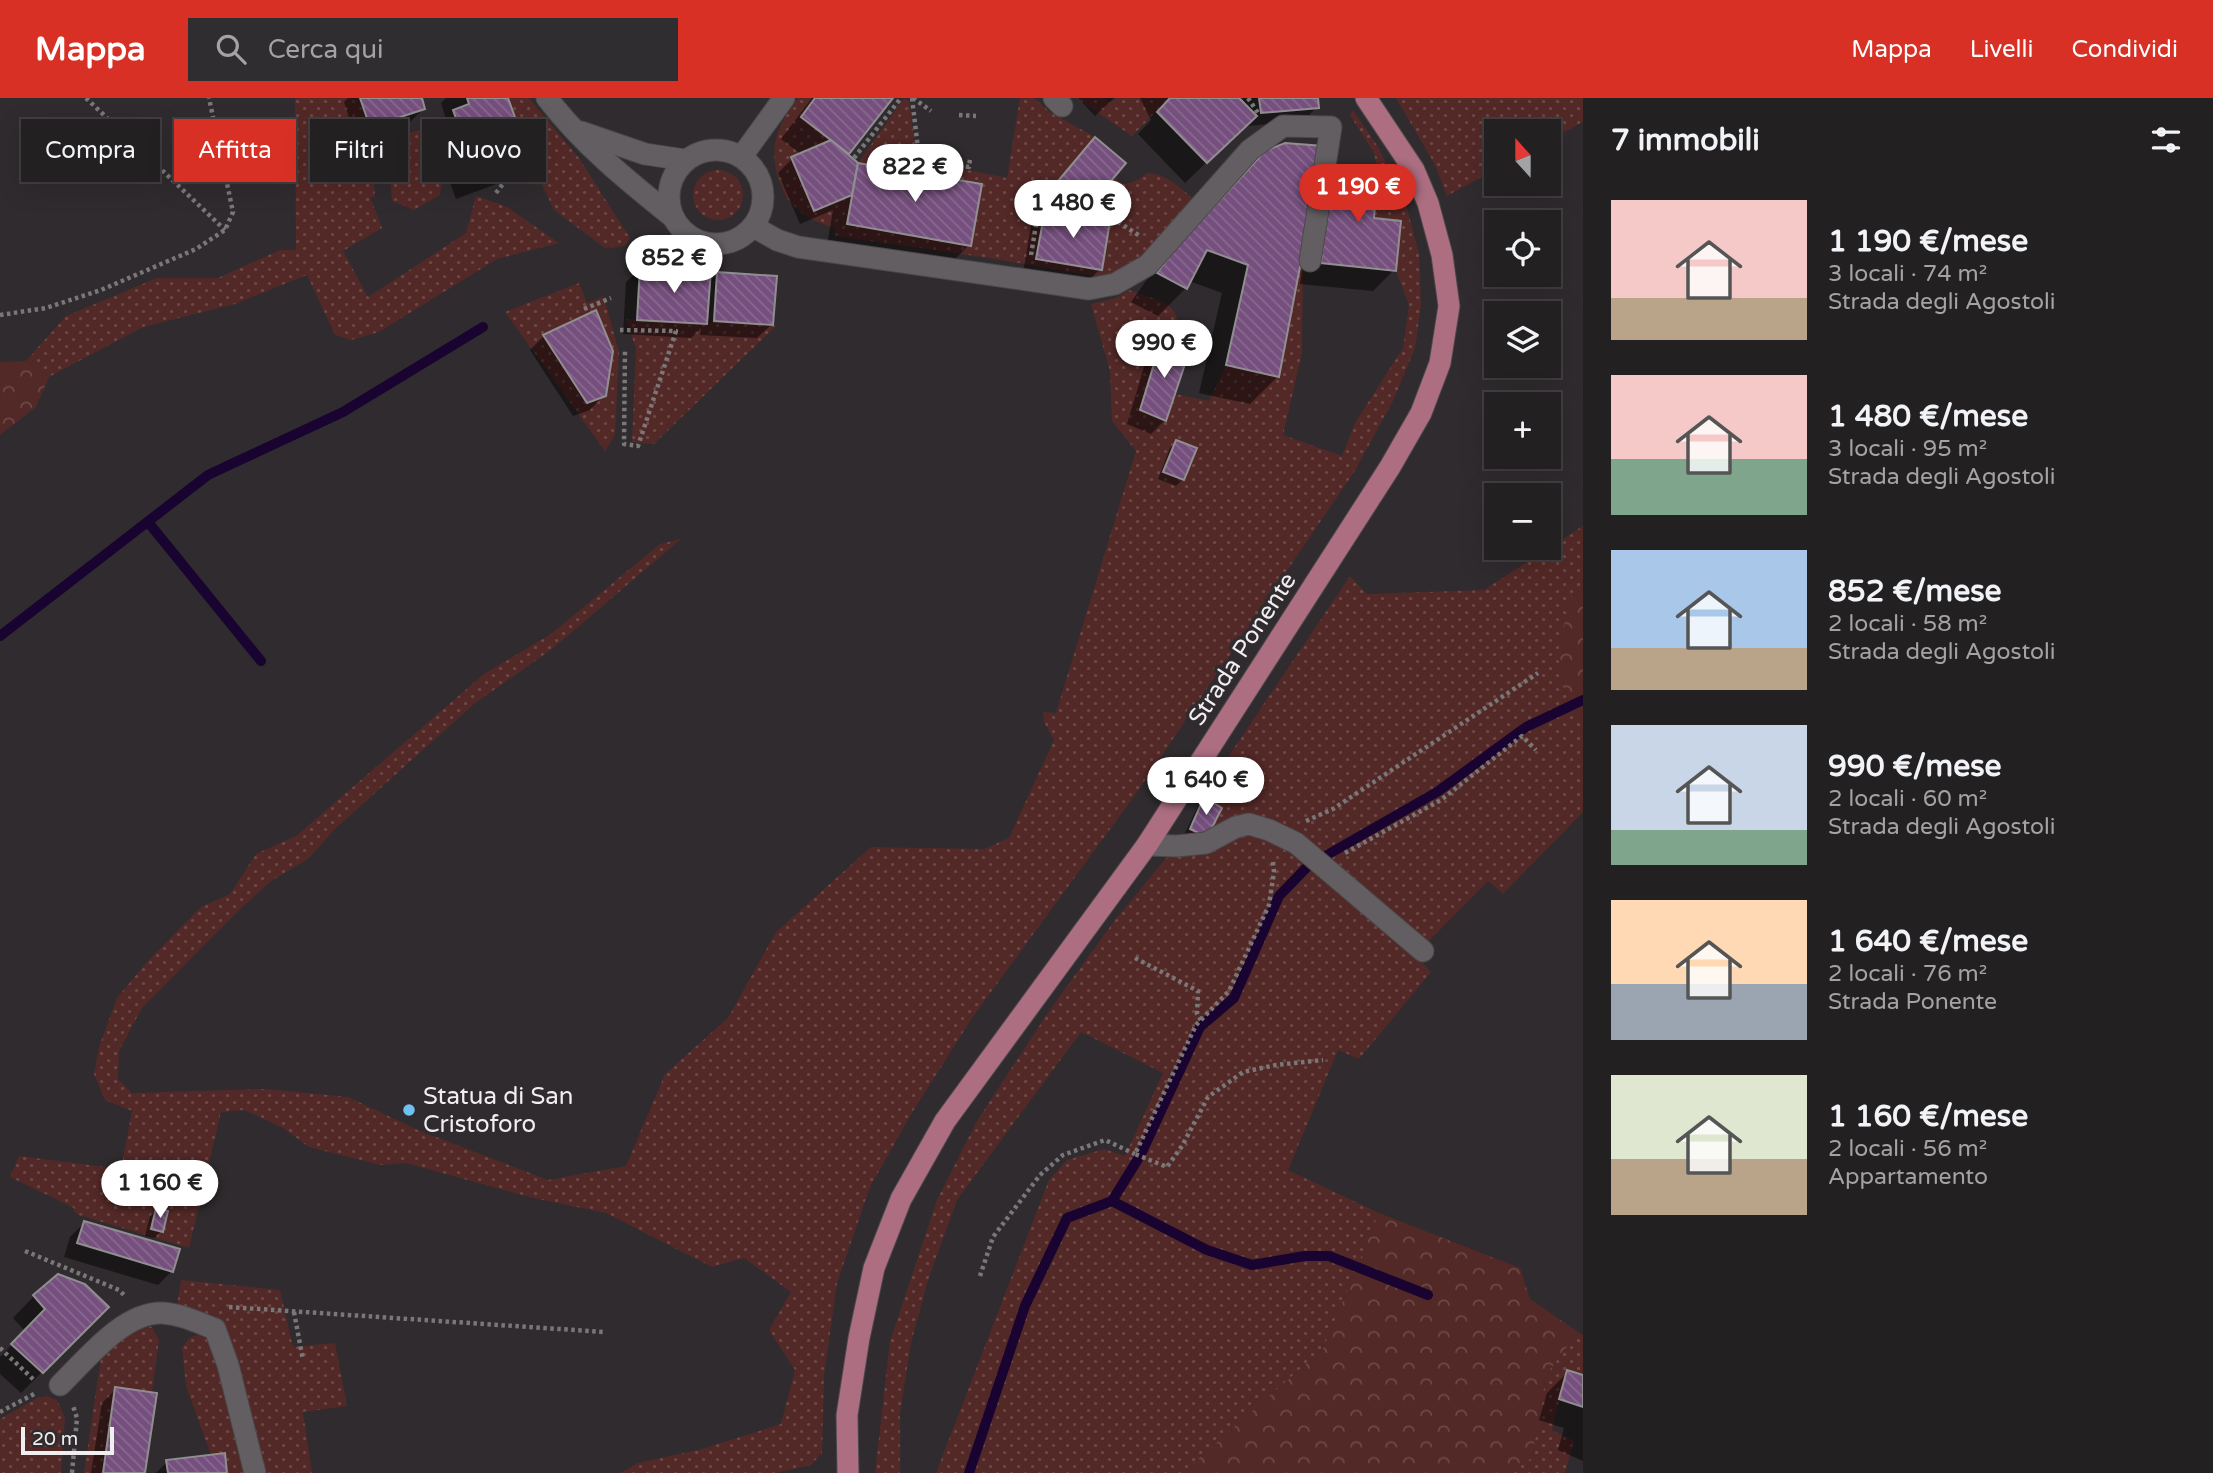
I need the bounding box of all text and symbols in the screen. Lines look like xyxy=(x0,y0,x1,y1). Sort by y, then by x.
search box xyxy=(188,18,678,81)
text: Mappa xyxy=(35,30,146,69)
icon: search xyxy=(212,30,250,68)
text: Cerca qui xyxy=(268,34,384,65)
text: Mappa xyxy=(1851,35,1932,64)
text: Livelli xyxy=(1970,35,2034,64)
text: Condividi xyxy=(2072,35,2178,64)
chip: Compra xyxy=(21,119,160,182)
chip: Affitta xyxy=(174,119,296,182)
chip: Filtri xyxy=(310,119,408,182)
chip: Nuovo xyxy=(422,119,546,182)
north arrow xyxy=(1484,119,1561,196)
map controls xyxy=(1484,119,1561,560)
icon: filters xyxy=(2147,121,2185,159)
text: 7 immobili xyxy=(1611,122,1760,159)
pin: 822 € xyxy=(866,144,964,204)
text: 822 € xyxy=(883,153,948,181)
pin: 1 190 € xyxy=(1293,164,1423,224)
text: 1 190 € xyxy=(1315,173,1401,201)
pin: 1 480 € xyxy=(1008,180,1138,240)
text: 1 480 € xyxy=(1030,189,1116,217)
button: locate xyxy=(1484,210,1561,287)
text: 1 190 €/mese xyxy=(1828,223,2028,260)
icon: home xyxy=(1667,228,1751,312)
pin: 852 € xyxy=(625,236,723,295)
text: 852 € xyxy=(642,244,707,272)
text: 3 locali · 74 m² xyxy=(1828,260,1987,288)
text: Strada degli Agostoli xyxy=(1828,288,2055,316)
button: layers xyxy=(1484,301,1561,378)
pin: 990 € xyxy=(1115,320,1213,380)
text: 990 € xyxy=(1132,329,1197,357)
button: + xyxy=(1484,392,1561,469)
text: 1 480 €/mese xyxy=(1828,398,2028,435)
icon: home xyxy=(1667,403,1751,487)
text: 3 locali · 95 m² xyxy=(1828,435,1987,463)
text: Strada degli Agostoli xyxy=(1828,463,2055,491)
button: − xyxy=(1484,483,1561,560)
street label: Strada Ponente xyxy=(1182,567,1303,731)
text: 852 €/mese xyxy=(1828,573,2002,610)
icon: home xyxy=(1667,578,1751,662)
text: 2 locali · 58 m² xyxy=(1828,610,1987,638)
text: Strada degli Agostoli xyxy=(1828,638,2055,666)
text: 990 €/mese xyxy=(1828,748,2002,785)
icon: home xyxy=(1667,753,1751,837)
pin: 1 640 € xyxy=(1141,758,1271,817)
text: 1 640 € xyxy=(1163,766,1249,794)
text: 2 locali · 60 m² xyxy=(1828,785,1987,813)
text: Strada degli Agostoli xyxy=(1828,813,2055,841)
text: 1 640 €/mese xyxy=(1828,923,2028,960)
icon: home xyxy=(1667,928,1751,1012)
text: 2 locali · 76 m² xyxy=(1828,960,1987,988)
text: Strada Ponente xyxy=(1828,988,1997,1016)
place label: Statua di San Cristoforo xyxy=(423,1082,573,1139)
text: 1 160 €/mese xyxy=(1828,1098,2028,1135)
marker: Statua di San Cristoforo xyxy=(401,1102,417,1118)
icon: home xyxy=(1667,1103,1751,1187)
text: 2 locali · 56 m² xyxy=(1828,1135,1987,1163)
pin: 1 160 € xyxy=(95,1160,225,1220)
text: Appartamento xyxy=(1828,1163,1988,1191)
text: 1 160 € xyxy=(117,1169,203,1197)
scale bar xyxy=(21,1424,114,1456)
text: 20 m xyxy=(32,1428,78,1450)

